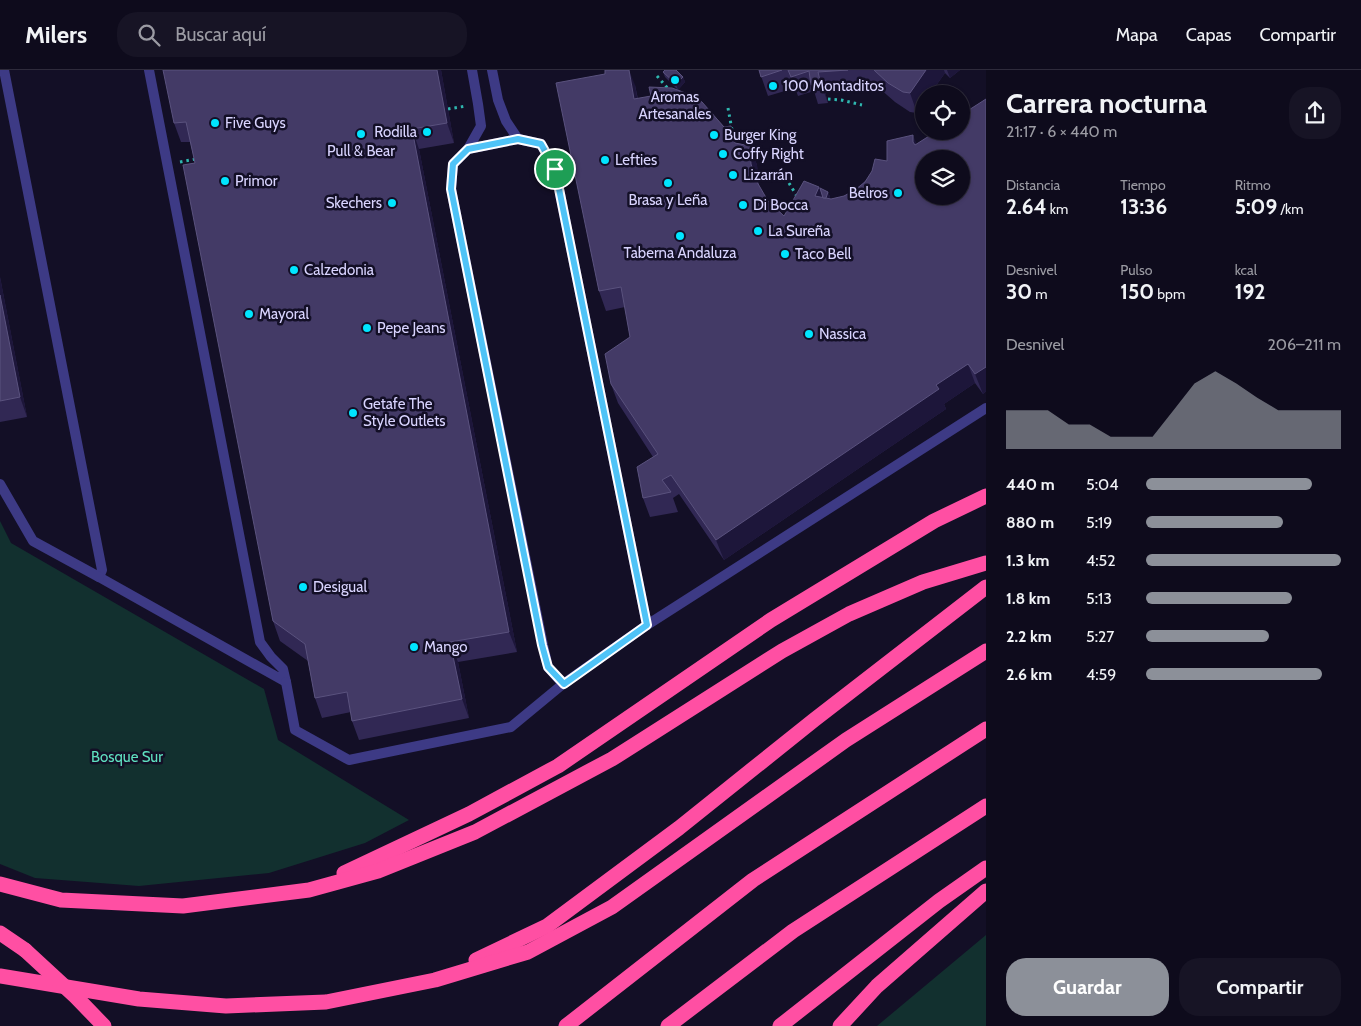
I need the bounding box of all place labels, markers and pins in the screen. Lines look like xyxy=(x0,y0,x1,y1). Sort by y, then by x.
marker: Aromas Artesanales xyxy=(669,74,681,86)
place label: 100 Montaditos xyxy=(783,77,884,95)
marker: 100 Montaditos xyxy=(767,80,779,92)
place label: Aromas Artesanales xyxy=(638,88,712,123)
place label: Five Guys xyxy=(225,114,286,132)
marker: Five Guys xyxy=(209,117,221,129)
place label: Rodilla xyxy=(374,123,418,141)
marker: Rodilla xyxy=(421,126,433,138)
place label: Burger King xyxy=(724,126,797,144)
marker: Pull & Bear xyxy=(355,128,367,140)
marker: Burger King xyxy=(708,129,720,141)
place label: Pull & Bear xyxy=(327,142,395,160)
place label: Coffy Right xyxy=(733,145,804,163)
pin xyxy=(534,148,576,190)
marker: Coffy Right xyxy=(717,148,729,160)
place label: Lefties xyxy=(615,151,657,169)
marker: Lefties xyxy=(599,154,611,166)
place label: Lizarrán xyxy=(743,166,793,184)
marker: Lizarrán xyxy=(727,169,739,181)
place label: Primor xyxy=(235,172,278,190)
marker: Primor xyxy=(219,175,231,187)
marker: Brasa y Leña xyxy=(662,177,674,189)
place label: Belros xyxy=(849,184,888,202)
marker: Belros xyxy=(892,187,904,199)
place label: Brasa y Leña xyxy=(628,191,708,209)
place label: Skechers xyxy=(326,194,382,212)
place label: Di Bocca xyxy=(753,196,809,214)
marker: Skechers xyxy=(386,197,398,209)
marker: Di Bocca xyxy=(737,199,749,211)
place label: La Sureña xyxy=(768,222,831,240)
marker: La Sureña xyxy=(752,225,764,237)
marker: Taberna Andaluza xyxy=(674,230,686,242)
place label: Taberna Andaluza xyxy=(624,244,737,262)
place label: Taco Bell xyxy=(795,245,852,263)
marker: Taco Bell xyxy=(779,248,791,260)
place label: Calzedonia xyxy=(304,261,375,279)
marker: Calzedonia xyxy=(288,264,300,276)
place label: Mayoral xyxy=(259,305,309,323)
marker: Mayoral xyxy=(243,308,255,320)
place label: Pepe Jeans xyxy=(377,319,446,337)
marker: Pepe Jeans xyxy=(361,322,373,334)
place label: Nassica xyxy=(819,325,867,343)
marker: Nassica xyxy=(803,328,815,340)
place label: Getafe The Style Outlets xyxy=(363,395,445,430)
marker: Getafe The Style Outlets xyxy=(347,407,359,419)
place label: Desigual xyxy=(313,578,367,596)
marker: Desigual xyxy=(297,581,309,593)
place label: Mango xyxy=(424,638,467,656)
marker: Mango xyxy=(408,641,420,653)

